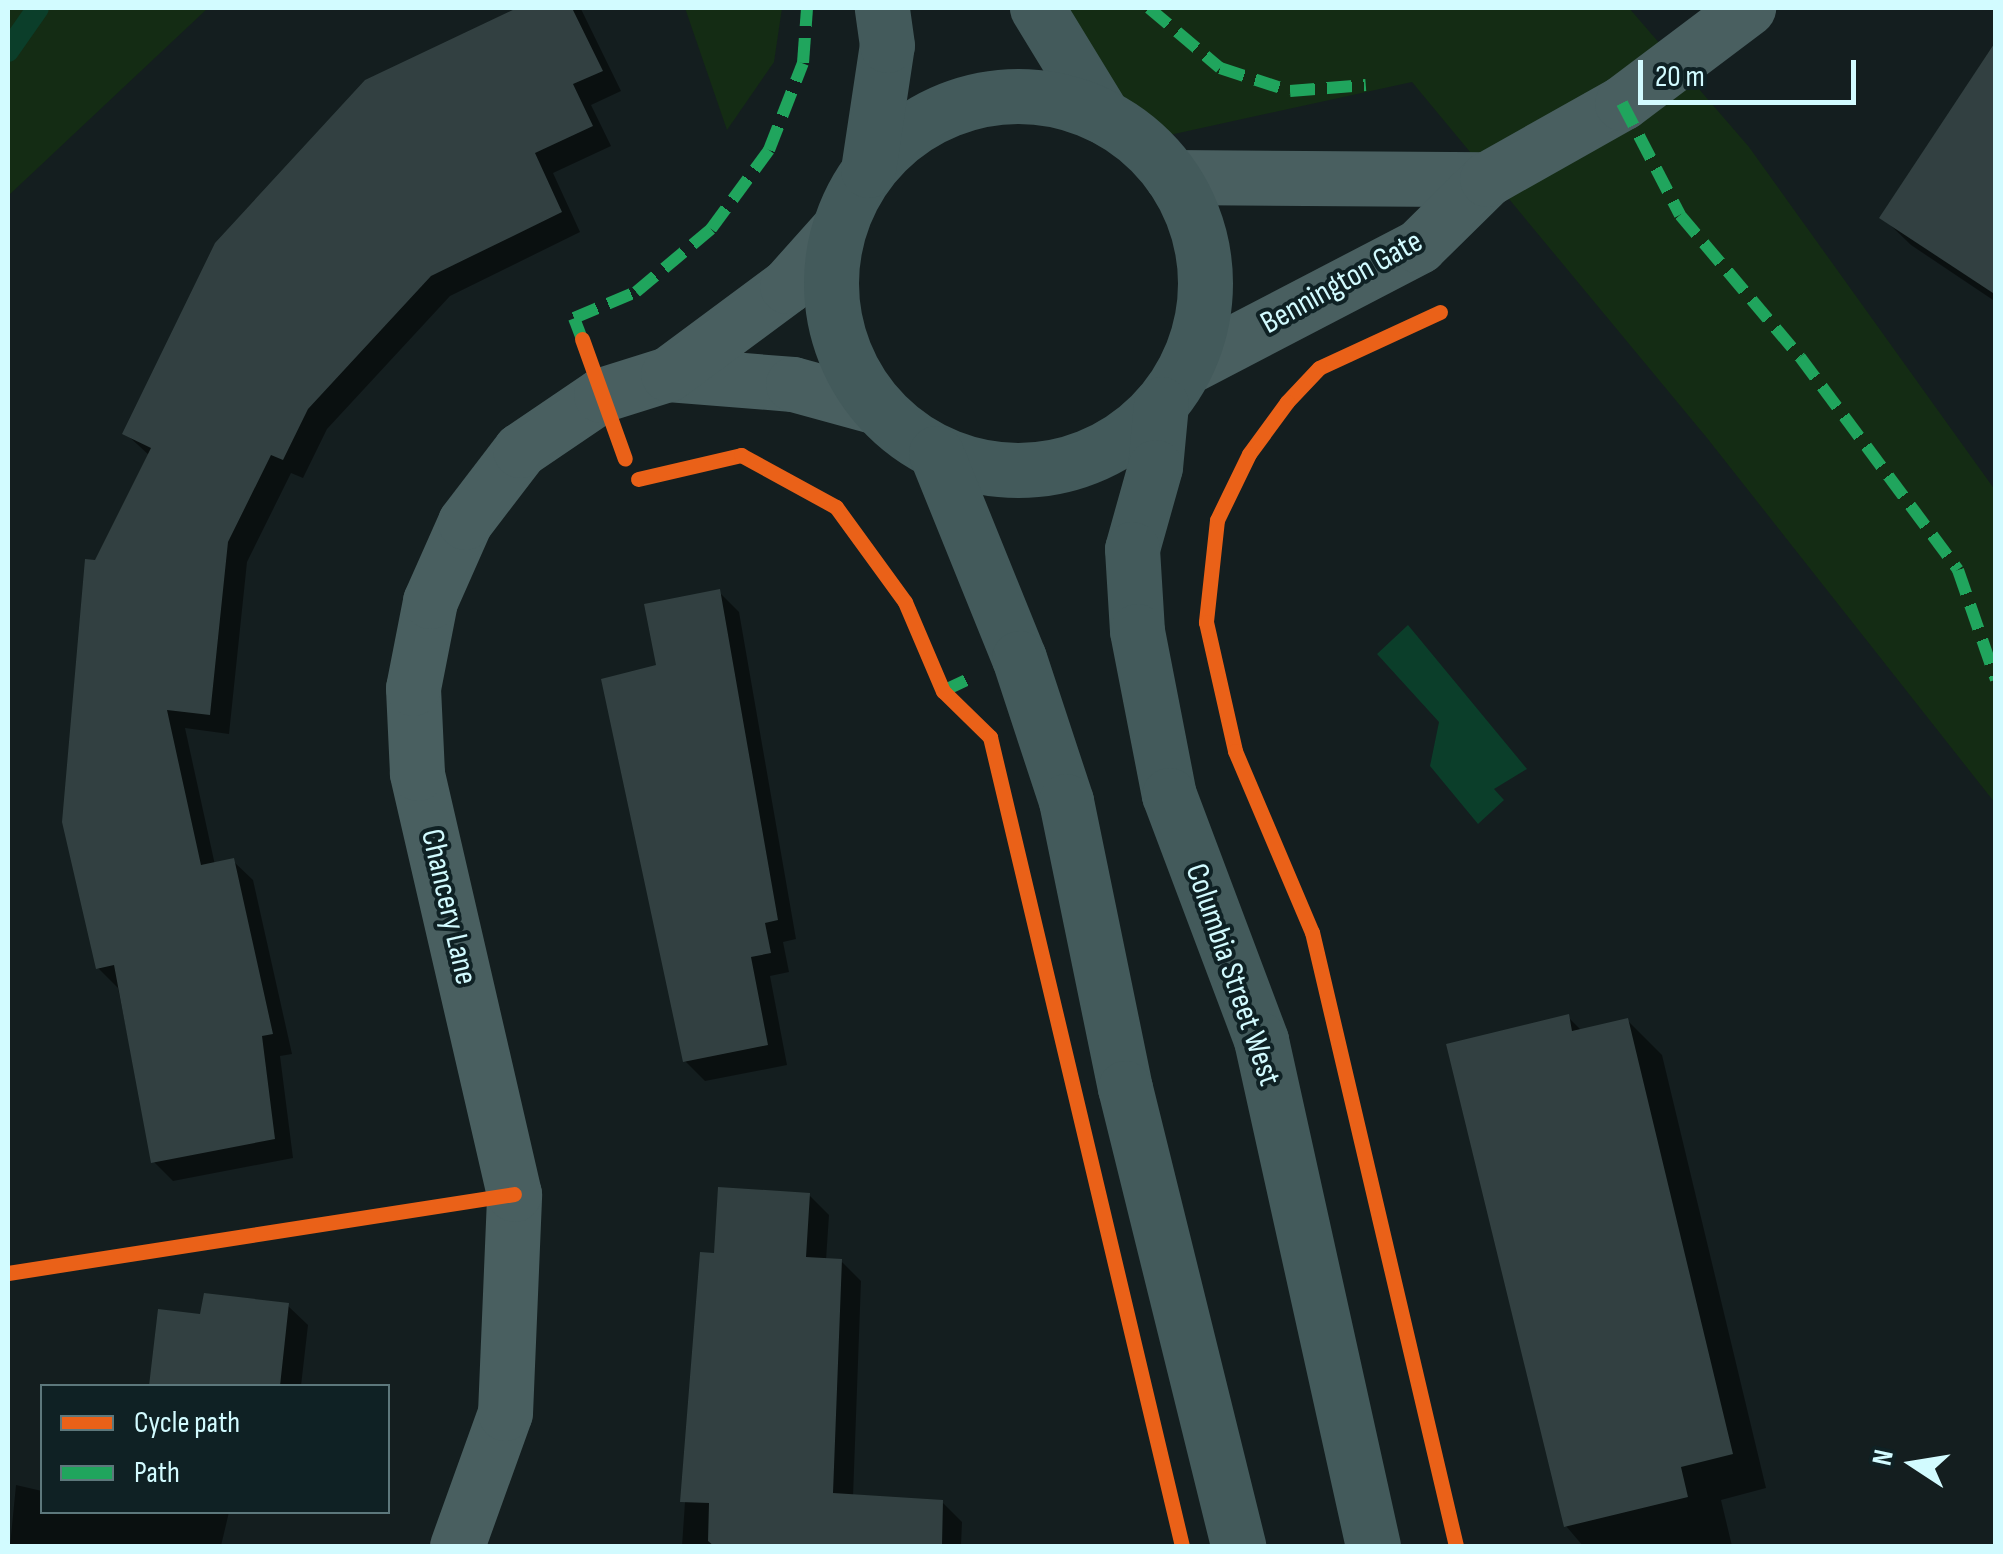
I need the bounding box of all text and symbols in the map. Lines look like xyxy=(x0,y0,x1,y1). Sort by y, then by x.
scale bar xyxy=(1643,40,1860,102)
text: 20 m xyxy=(1655,59,1705,95)
street label: Bennington Gate xyxy=(1254,223,1430,343)
street label: Chancery Lane xyxy=(411,826,485,988)
street label: Columbia Street West xyxy=(1176,859,1288,1091)
legend xyxy=(40,1384,390,1514)
text: Cycle path xyxy=(134,1405,240,1441)
north arrow xyxy=(1863,1414,1963,1514)
text: N xyxy=(1865,1447,1901,1468)
text: Path xyxy=(134,1455,180,1491)

